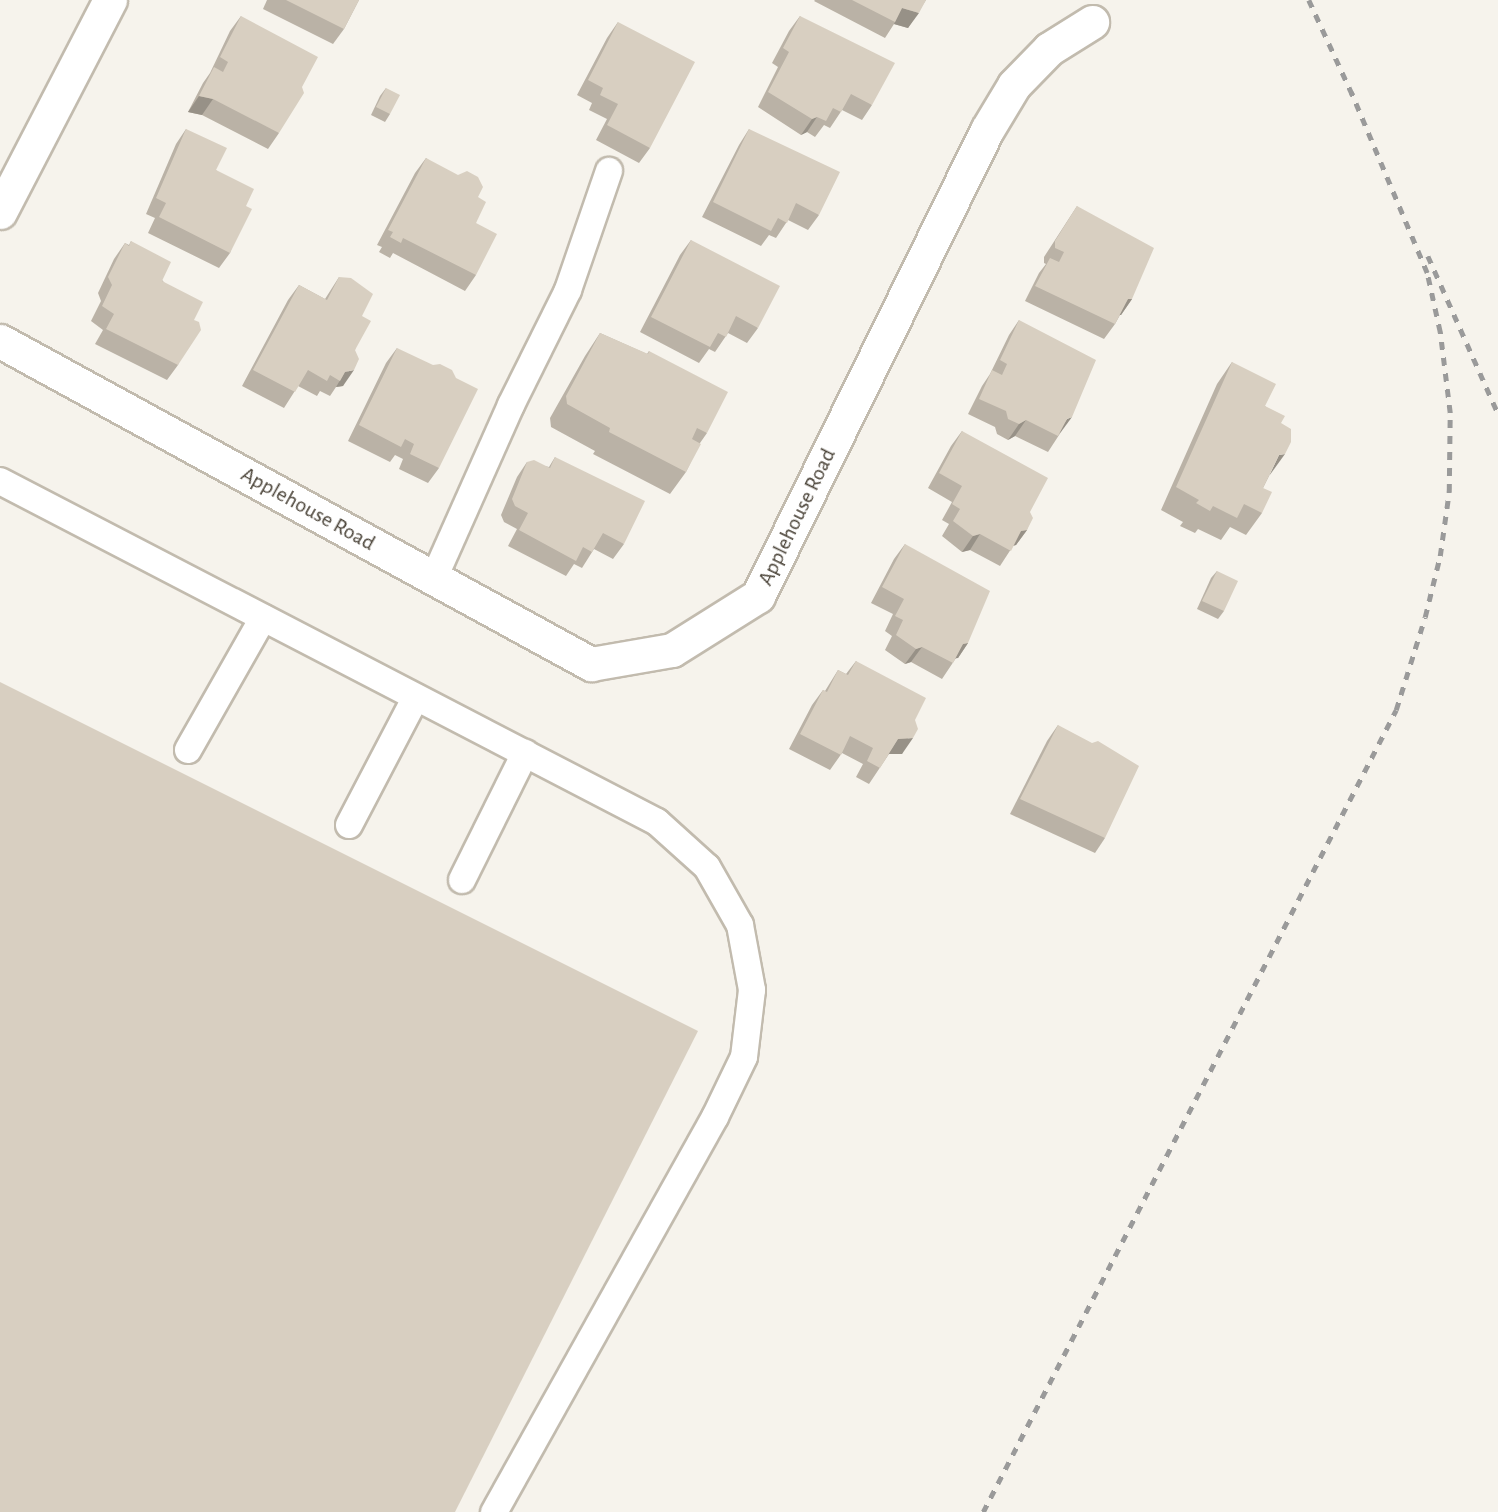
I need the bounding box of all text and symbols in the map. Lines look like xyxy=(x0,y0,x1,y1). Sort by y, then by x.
street label: Applehouse Road xyxy=(752,444,842,590)
street label: Applehouse Road xyxy=(236,461,380,557)

